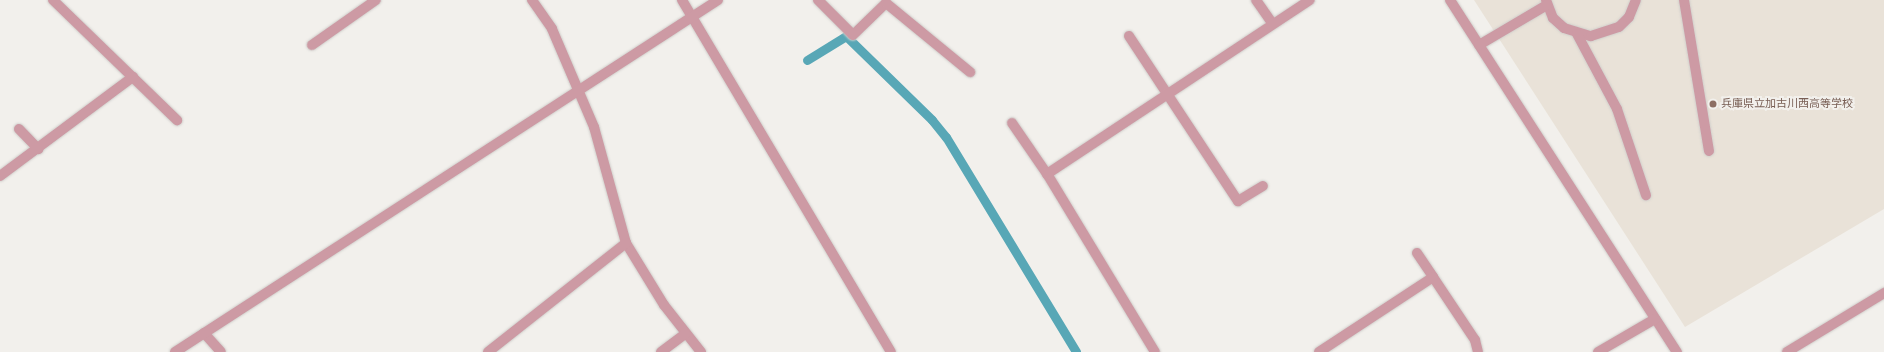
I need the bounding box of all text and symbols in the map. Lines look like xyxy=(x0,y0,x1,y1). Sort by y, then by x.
place label: 兵庫県立加古川西高等学校 xyxy=(1721,97,1853,111)
marker: 兵庫県立加古川西高等学校 xyxy=(1708,99,1718,109)

